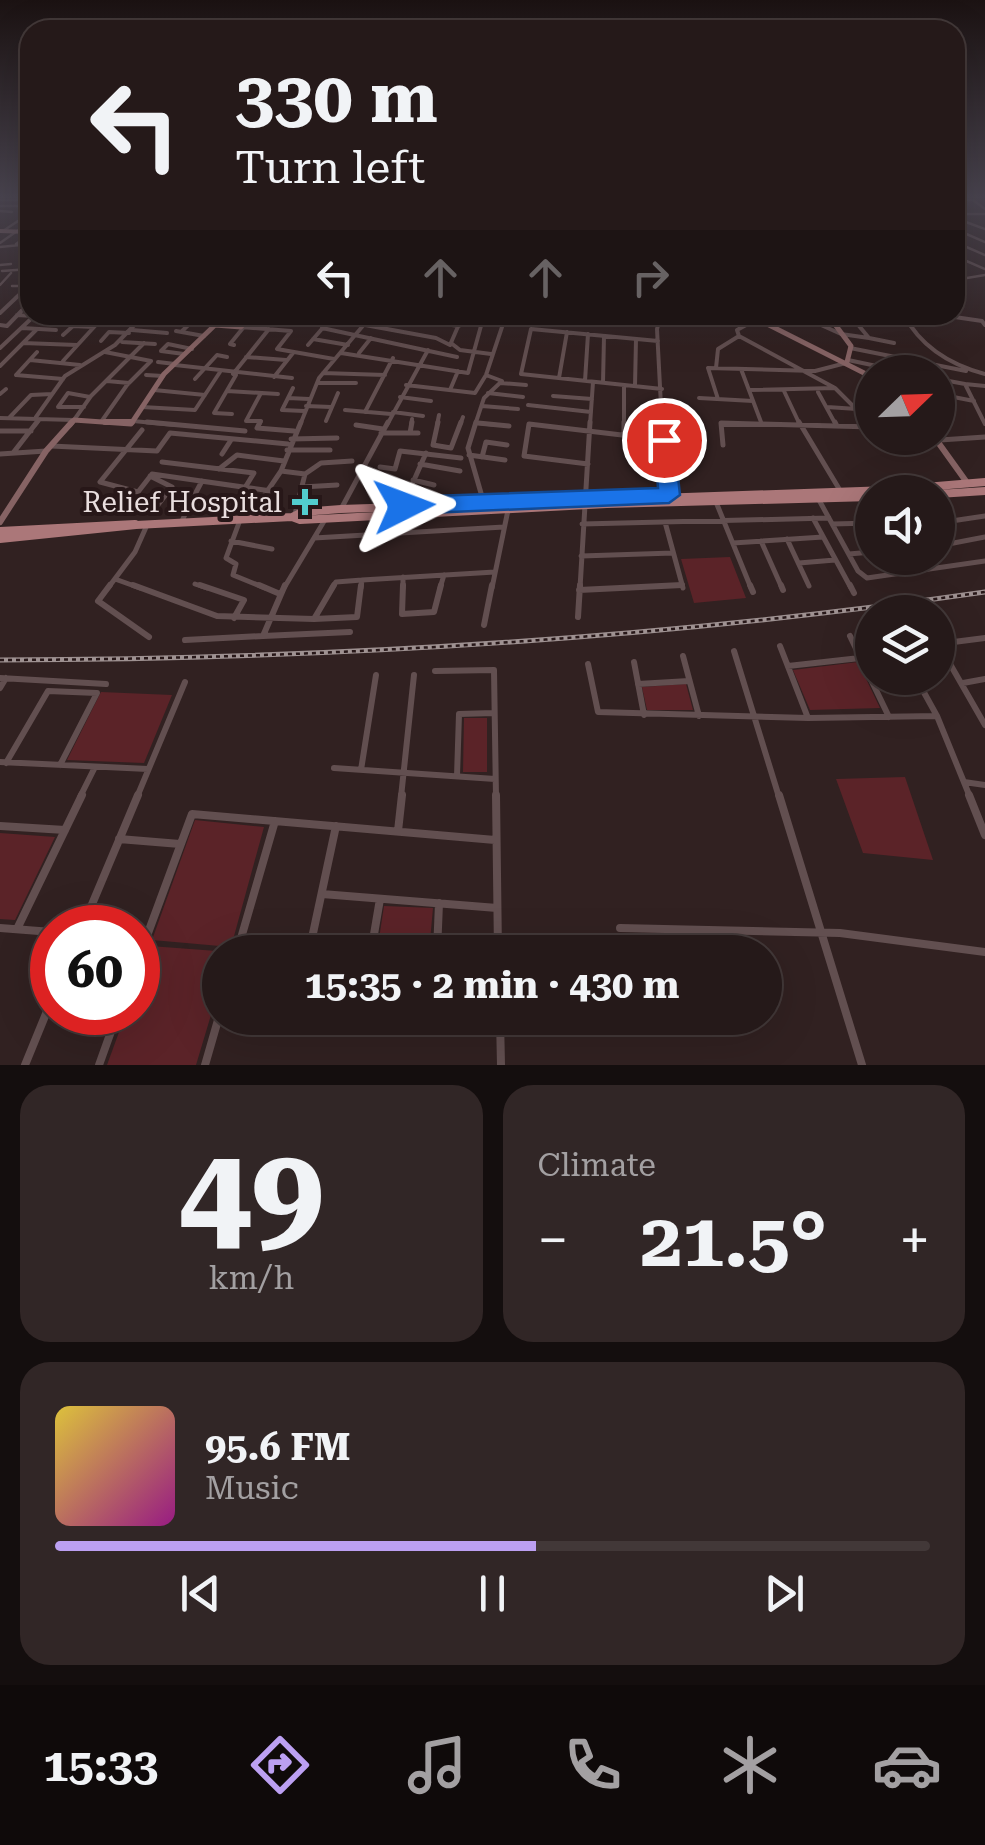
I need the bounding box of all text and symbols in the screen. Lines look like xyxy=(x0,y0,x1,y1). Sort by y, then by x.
text: 330 m xyxy=(235,57,438,139)
icon: left xyxy=(70,60,200,190)
text: Turn left xyxy=(235,141,425,194)
icon: left xyxy=(308,250,363,305)
icon: ahead xyxy=(413,250,468,305)
icon: ahead xyxy=(518,250,573,305)
icon: right xyxy=(623,250,678,305)
north arrow xyxy=(855,355,955,455)
map controls xyxy=(855,355,955,695)
pin xyxy=(622,398,707,483)
icon: arrive xyxy=(637,413,692,468)
position arrow xyxy=(352,454,456,558)
button: sound xyxy=(855,475,955,575)
place label: Relief Hospital xyxy=(82,486,282,519)
marker: Relief Hospital xyxy=(292,489,318,515)
button: layers xyxy=(855,595,955,695)
speed limit sign: 60 xyxy=(30,905,160,1035)
text: 15:35 · 2 min · 430 m xyxy=(305,963,679,1007)
text: 49 xyxy=(178,1117,324,1270)
text: Climate xyxy=(538,1146,656,1184)
text: 21.5° xyxy=(640,1196,827,1284)
text: − xyxy=(538,1208,568,1272)
text: + xyxy=(899,1208,930,1272)
text: km/h xyxy=(208,1259,294,1297)
text: 95.6 FM xyxy=(205,1425,351,1469)
text: Music xyxy=(205,1469,299,1507)
icon: previous xyxy=(173,1566,228,1621)
icon: pause xyxy=(465,1566,520,1621)
icon: next xyxy=(757,1566,812,1621)
icon: directions xyxy=(245,1730,315,1800)
icon: music xyxy=(402,1730,472,1800)
icon: phone xyxy=(558,1730,628,1800)
icon: climate xyxy=(715,1730,785,1800)
icon: car xyxy=(872,1730,942,1800)
text: 15:33 xyxy=(43,1739,158,1792)

